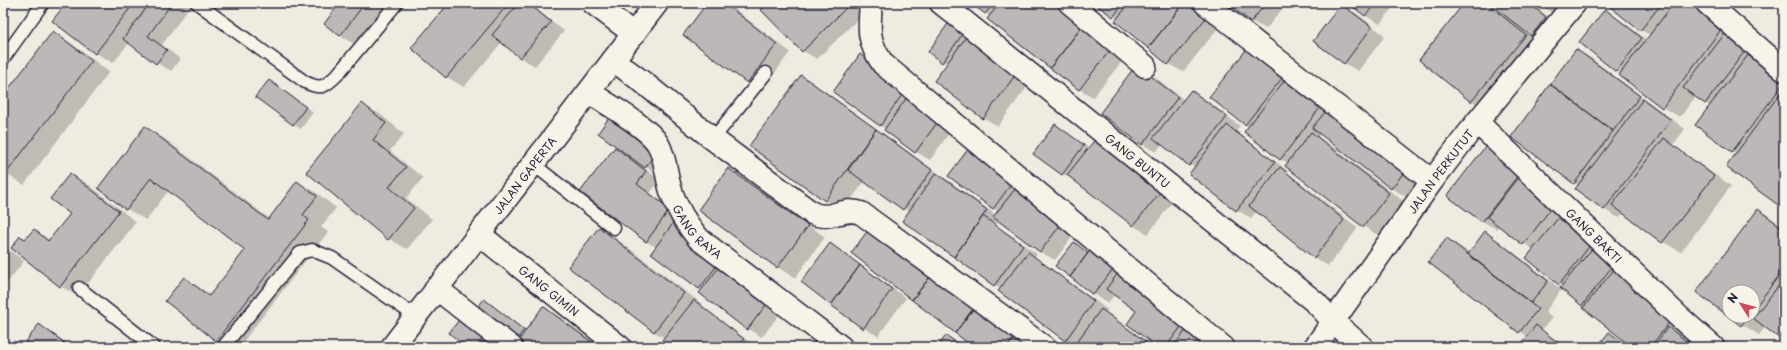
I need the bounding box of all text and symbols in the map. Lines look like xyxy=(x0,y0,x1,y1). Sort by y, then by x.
street label: JALAN PERKUTUT xyxy=(1403,125,1478,217)
street label: GANG BUNTU xyxy=(1102,129,1174,192)
street label: JALAN GAPERTA xyxy=(489,133,560,217)
street label: GANG RAYA xyxy=(669,201,726,262)
street label: GANG BAKTI xyxy=(1562,204,1626,266)
street label: GANG GIMIN xyxy=(515,261,583,320)
north arrow xyxy=(1721,284,1761,324)
text: N xyxy=(1723,289,1742,306)

